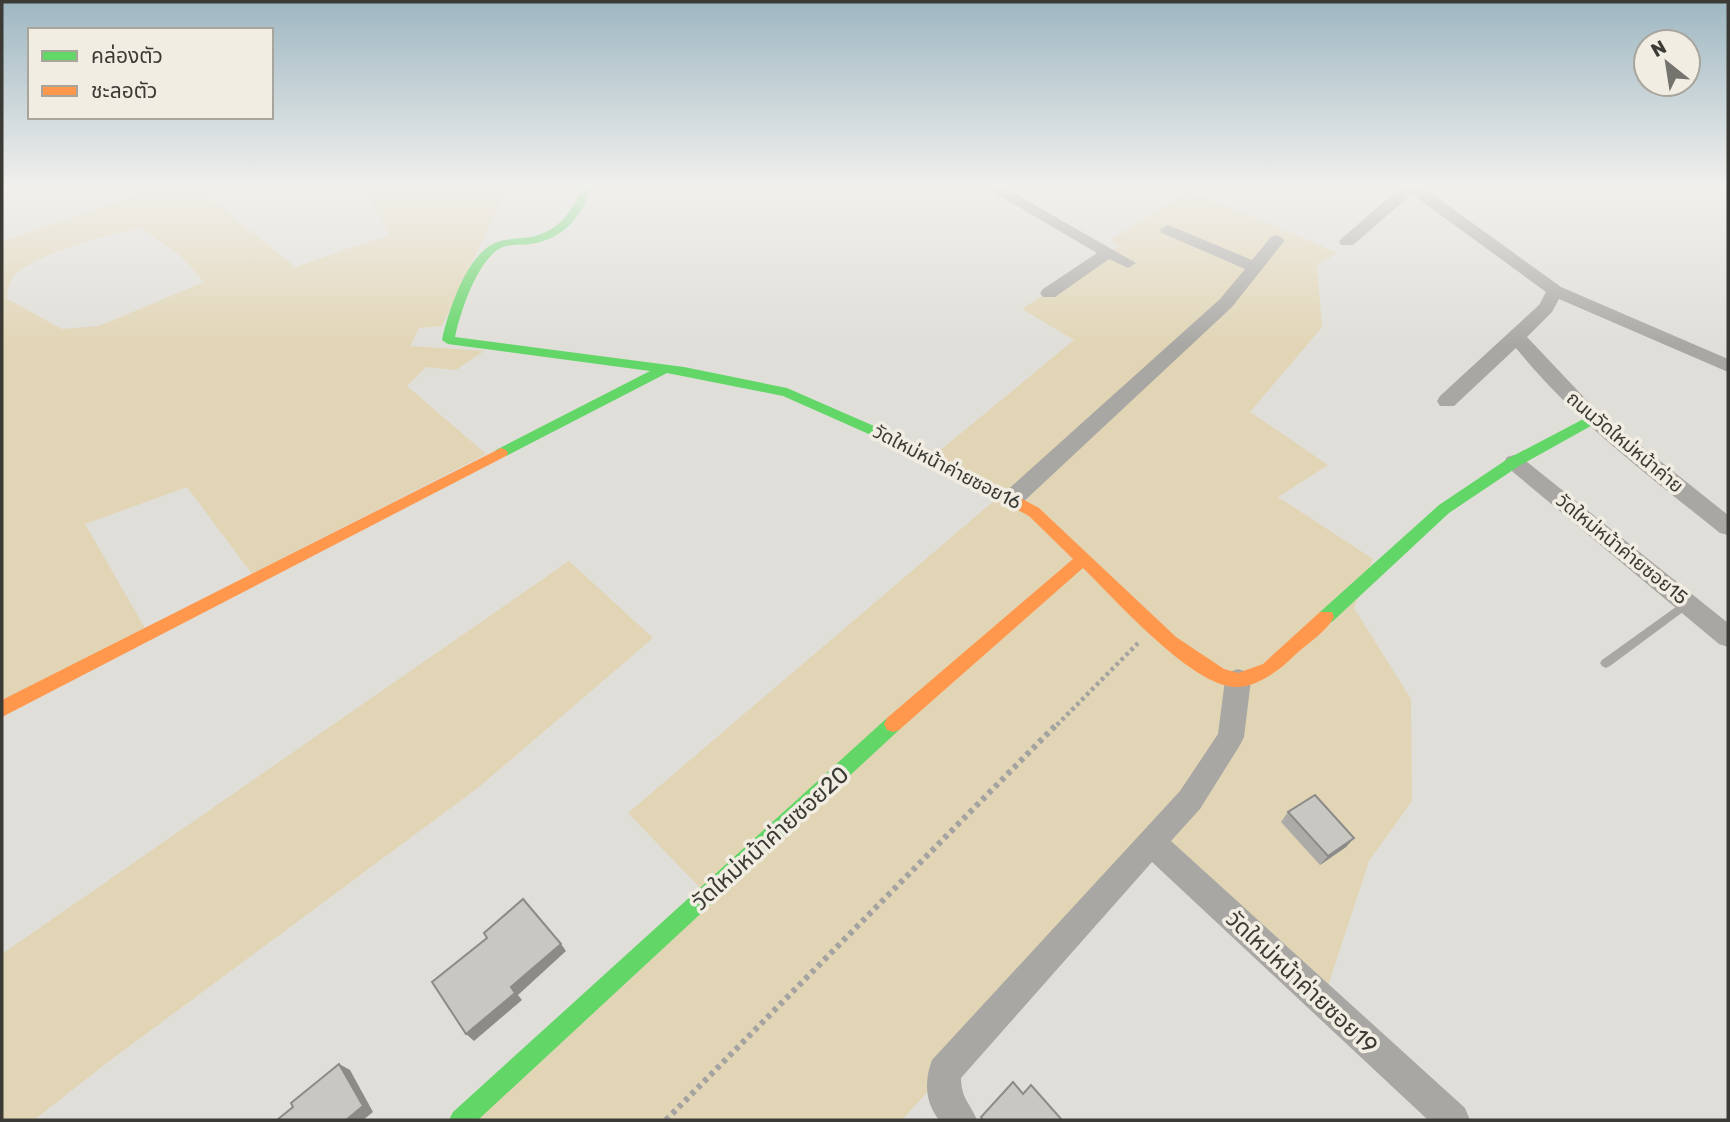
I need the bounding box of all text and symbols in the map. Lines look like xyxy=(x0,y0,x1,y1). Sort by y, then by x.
legend xyxy=(28,28,273,119)
north arrow xyxy=(1632,28,1702,98)
text: N xyxy=(1647,35,1670,62)
text: คล่องตัว xyxy=(91,43,163,68)
text: ชะลอตัว xyxy=(91,78,157,103)
street label: ถนนวัดใหม่หน้าค่าย xyxy=(1562,386,1688,498)
street label: วัดใหม่หน้าค่ายซอย16 xyxy=(869,420,1025,514)
street label: วัดใหม่หน้าค่ายซอย15 xyxy=(1552,489,1692,609)
street label: วัดใหม่หน้าค่ายซอย20 xyxy=(686,760,854,916)
street label: วัดใหม่หน้าค่ายซอย19 xyxy=(1220,905,1384,1059)

